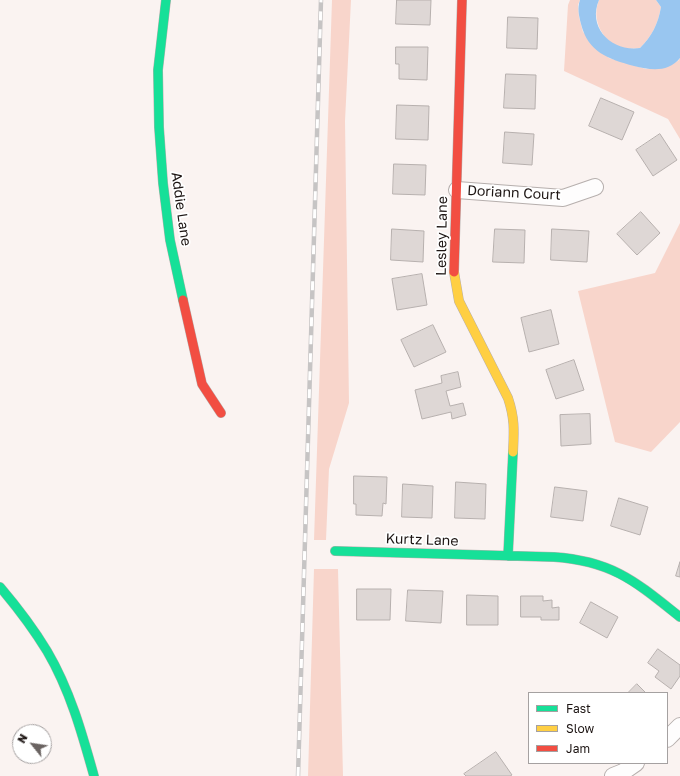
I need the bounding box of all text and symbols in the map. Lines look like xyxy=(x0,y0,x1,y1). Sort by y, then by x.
street label: Addie Lane xyxy=(167,171,195,247)
street label: Doriann Court xyxy=(467,182,561,204)
street label: Lesley Lane xyxy=(433,196,451,276)
street label: Kurtz Lane xyxy=(385,530,459,550)
legend xyxy=(528,692,668,764)
text: Fast xyxy=(566,701,591,716)
text: Slow xyxy=(566,721,594,736)
north arrow xyxy=(12,724,52,764)
text: N xyxy=(14,731,30,745)
text: Jam xyxy=(566,741,590,756)

